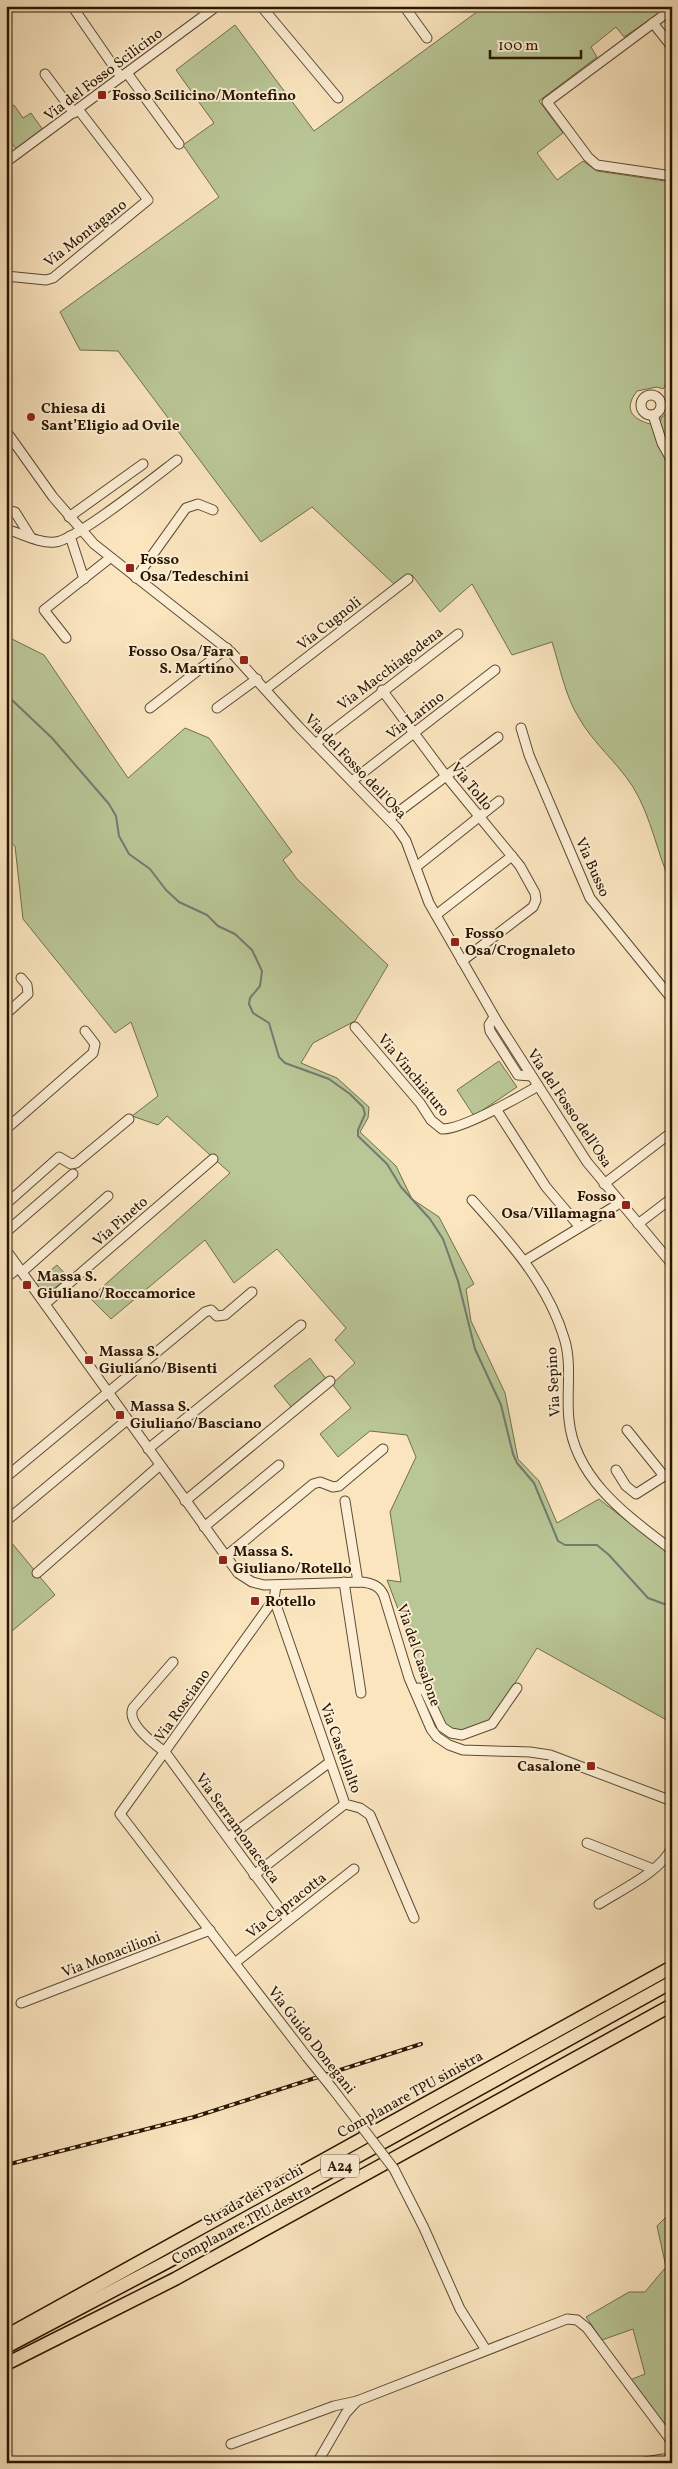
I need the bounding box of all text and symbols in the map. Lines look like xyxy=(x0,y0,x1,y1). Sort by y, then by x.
street label: Via del Fosso Scilicino xyxy=(40,24,168,127)
scale bar xyxy=(490,28,582,60)
text: 100 m xyxy=(498,36,538,57)
place label: Fosso Scilicino/Montefino xyxy=(112,86,296,107)
marker: Fosso Scilicino/Montefino xyxy=(96,89,108,101)
street label: Via Montagano xyxy=(40,195,132,273)
place label: Chiesa di Sant’Eligio ad Ovile xyxy=(41,399,180,437)
marker: Chiesa di Sant’Eligio ad Ovile xyxy=(25,411,37,423)
place label: Fosso Osa/Tedeschini xyxy=(140,550,249,588)
marker: Fosso Osa/Tedeschini xyxy=(124,562,136,574)
street label: Via Cugnoli xyxy=(293,592,366,656)
street label: Via Macchiagodena xyxy=(334,622,448,716)
place label: Fosso Osa/Fara S. Martino xyxy=(128,642,234,680)
marker: Fosso Osa/Fara S. Martino xyxy=(238,654,250,666)
street label: Via Larino xyxy=(383,687,449,745)
street label: Via del Fosso dell'Osa xyxy=(299,710,411,824)
street label: Via Tollo xyxy=(445,758,497,816)
street label: Via Busso xyxy=(569,834,614,901)
place label: Fosso Osa/Crognaleto xyxy=(465,924,576,962)
marker: Fosso Osa/Crognaleto xyxy=(449,936,461,948)
street label: Via Vinchiaturo xyxy=(372,1030,454,1122)
street label: Via del Fosso dell'Osa xyxy=(521,1045,616,1172)
place label: Fosso Osa/Villamagna xyxy=(501,1187,616,1225)
street label: Via Pineto xyxy=(89,1192,153,1252)
marker: Fosso Osa/Villamagna xyxy=(620,1199,632,1211)
place label: Massa S. Giuliano/Roccamorice xyxy=(37,1267,196,1305)
marker: Massa S. Giuliano/Roccamorice xyxy=(21,1279,33,1291)
place label: Massa S. Giuliano/Bisenti xyxy=(99,1342,217,1380)
street label: Via Sepino xyxy=(542,1346,567,1417)
marker: Massa S. Giuliano/Bisenti xyxy=(83,1354,95,1366)
place label: Massa S. Giuliano/Basciano xyxy=(130,1397,262,1435)
marker: Massa S. Giuliano/Basciano xyxy=(114,1409,126,1421)
place label: Massa S. Giuliano/Rotello xyxy=(233,1542,352,1580)
marker: Massa S. Giuliano/Rotello xyxy=(217,1554,229,1566)
place label: Rotello xyxy=(265,1592,316,1613)
marker: Rotello xyxy=(249,1595,261,1607)
street label: Via del Casalone xyxy=(390,1601,445,1710)
street label: Via Rosciano xyxy=(150,1665,216,1746)
street label: Via Castellalto xyxy=(314,1701,366,1796)
place label: Casalone xyxy=(517,1757,581,1778)
marker: Casalone xyxy=(585,1760,597,1772)
street label: Via Serramonacesca xyxy=(189,1769,284,1888)
street label: Via Capracotta xyxy=(242,1868,331,1944)
street label: Via Monacilioni xyxy=(59,1927,164,1984)
street label: Via Guido Donegani xyxy=(262,1983,360,2099)
street label: Complanare TPU sinistra xyxy=(334,2046,487,2144)
road number: A24 xyxy=(321,2154,359,2178)
street label: Strada dei Parchi xyxy=(200,2160,308,2233)
street label: Complanare TPU destra xyxy=(168,2180,315,2271)

